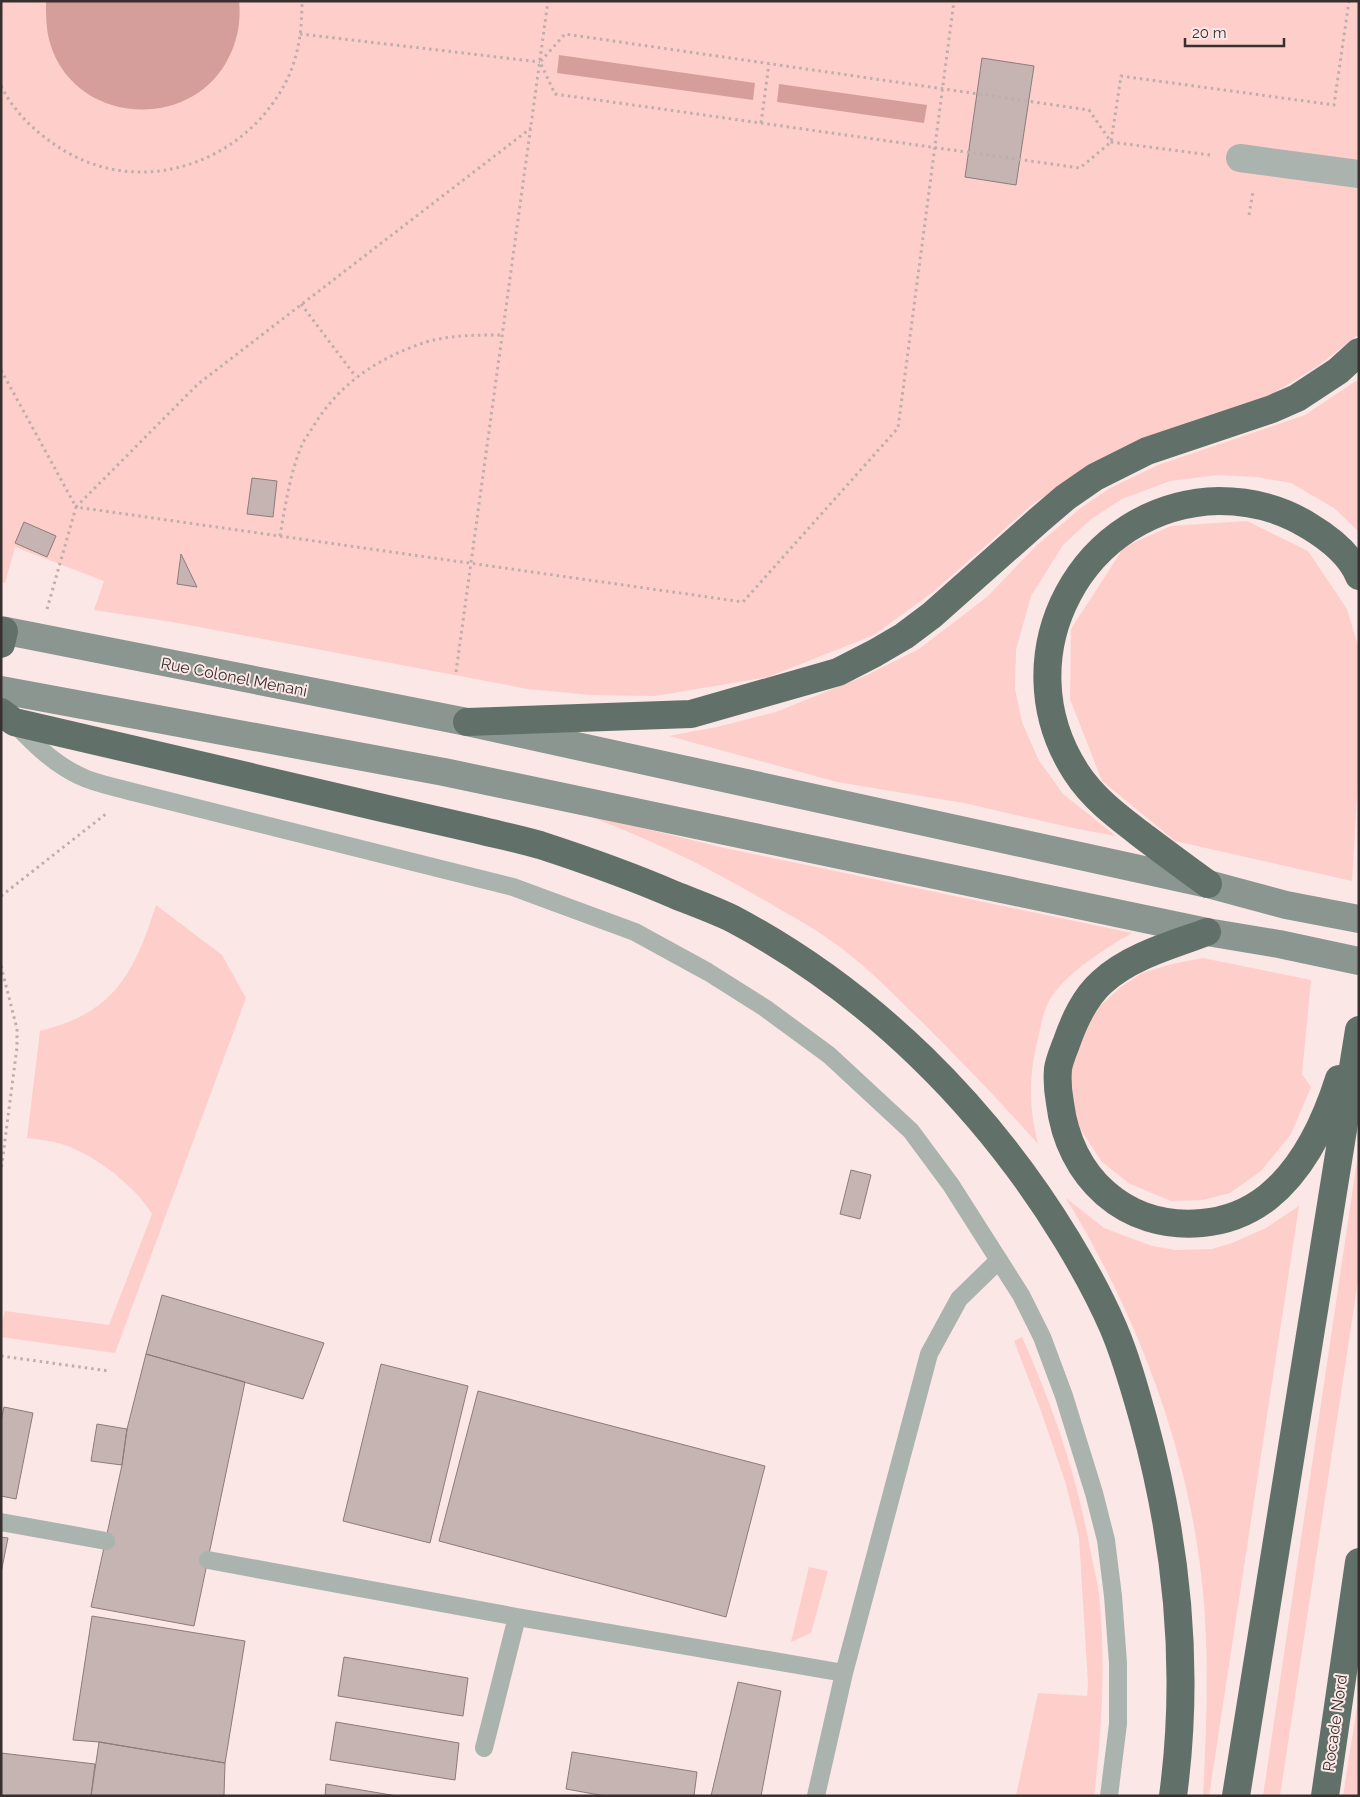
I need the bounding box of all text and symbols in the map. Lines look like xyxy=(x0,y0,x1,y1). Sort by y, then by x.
scale bar xyxy=(1185,15,1284,47)
text: 20 m xyxy=(1192,24,1227,42)
street label: Rue Colonel Menani xyxy=(159,654,309,700)
street label: Rocade Nord xyxy=(1319,1673,1351,1773)

